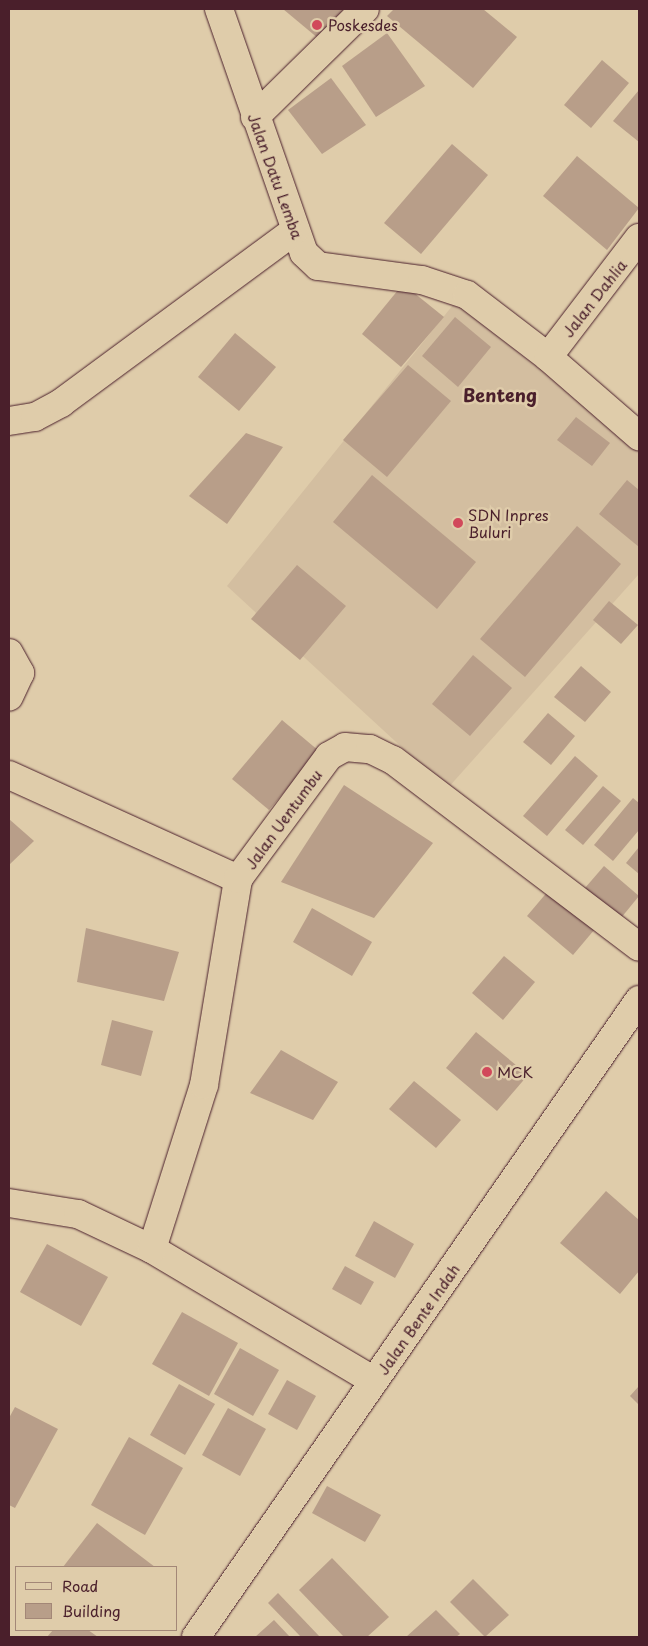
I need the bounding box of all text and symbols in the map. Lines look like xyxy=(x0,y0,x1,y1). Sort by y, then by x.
place label: Poskesdes xyxy=(328,16,398,34)
marker: Poskesdes xyxy=(310,18,324,32)
street label: Jalan Datu Lemba xyxy=(245,110,307,242)
street label: Jalan Dahlia xyxy=(558,255,630,341)
district label: Benteng xyxy=(463,384,537,406)
place label: SDN Inpres Buluri xyxy=(468,505,551,540)
marker: SDN Inpres Buluri xyxy=(452,517,464,529)
street label: Jalan Uentumbu xyxy=(241,766,325,872)
place label: MCK xyxy=(497,1063,533,1081)
marker: MCK xyxy=(481,1066,493,1078)
street label: Jalan Bente Indah xyxy=(373,1260,463,1378)
legend xyxy=(15,1566,178,1631)
text: Road xyxy=(62,1574,98,1597)
text: Building xyxy=(62,1599,121,1622)

